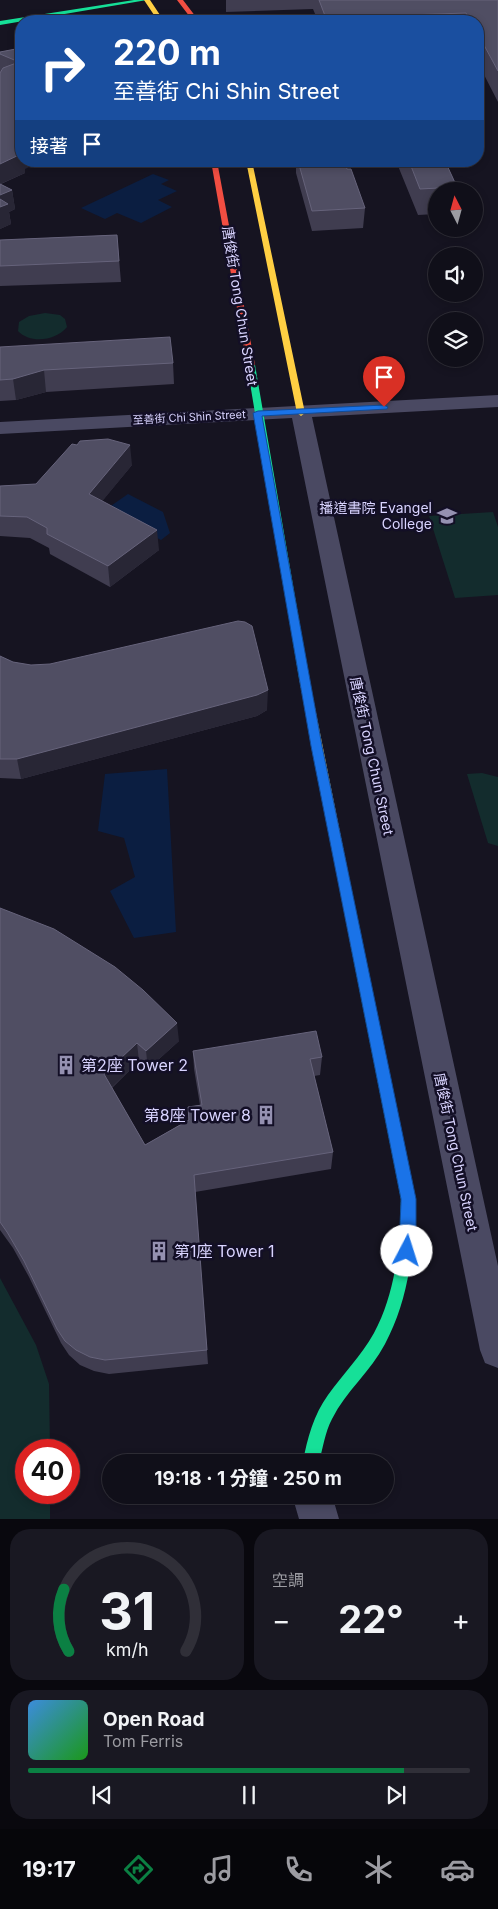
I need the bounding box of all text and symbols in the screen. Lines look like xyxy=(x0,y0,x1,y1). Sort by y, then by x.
text: 220 m xyxy=(113,31,221,73)
icon: right xyxy=(30,35,95,100)
text: 至善街 Chi Shin Street xyxy=(113,78,340,104)
icon: arrive xyxy=(78,130,106,158)
text: 接著 xyxy=(30,135,68,158)
north arrow xyxy=(428,182,482,238)
map controls xyxy=(428,182,483,367)
street label: 唐俊街 Tong Chun Street xyxy=(219,225,262,387)
button: sound xyxy=(428,247,483,302)
button: layers xyxy=(428,312,483,367)
pin xyxy=(363,356,405,407)
icon: arrive xyxy=(370,363,398,391)
street label: 至善街 Chi Shin Street xyxy=(132,407,246,427)
place label: 播道書院 Evangel College xyxy=(320,499,432,532)
school or university icon: 播道書院 Evangel College xyxy=(436,505,458,527)
street label: 唐俊街 Tong Chun Street xyxy=(347,675,398,837)
building icon: 第2座 Tower 2 xyxy=(55,1054,77,1076)
place label: 第2座 Tower 2 xyxy=(81,1055,188,1075)
street label: 唐俊街 Tong Chun Street xyxy=(431,1071,482,1233)
building icon: 第8座 Tower 8 xyxy=(255,1104,277,1126)
place label: 第8座 Tower 8 xyxy=(144,1105,251,1125)
position arrow xyxy=(380,1224,432,1276)
building icon: 第1座 Tower 1 xyxy=(148,1240,170,1262)
place label: 第1座 Tower 1 xyxy=(174,1241,275,1261)
speed limit sign: 40 xyxy=(15,1439,80,1504)
text: 19:18 · 1 分鐘 · 250 m xyxy=(154,1467,342,1490)
text: 空調 xyxy=(272,1570,304,1590)
text: 31 xyxy=(99,1580,155,1643)
text: 22° xyxy=(338,1596,404,1642)
text: − xyxy=(272,1603,291,1637)
text: + xyxy=(451,1603,470,1637)
text: km/h xyxy=(106,1639,148,1660)
text: Open Road xyxy=(103,1708,204,1731)
text: Tom Ferris xyxy=(103,1731,183,1751)
icon: previous xyxy=(88,1781,116,1809)
icon: pause xyxy=(235,1781,263,1809)
icon: next xyxy=(382,1781,410,1809)
icon: directions xyxy=(121,1852,156,1887)
icon: music xyxy=(201,1852,236,1887)
icon: phone xyxy=(281,1852,316,1887)
icon: climate xyxy=(361,1852,396,1887)
icon: car xyxy=(440,1852,475,1887)
text: 19:17 xyxy=(22,1856,76,1882)

